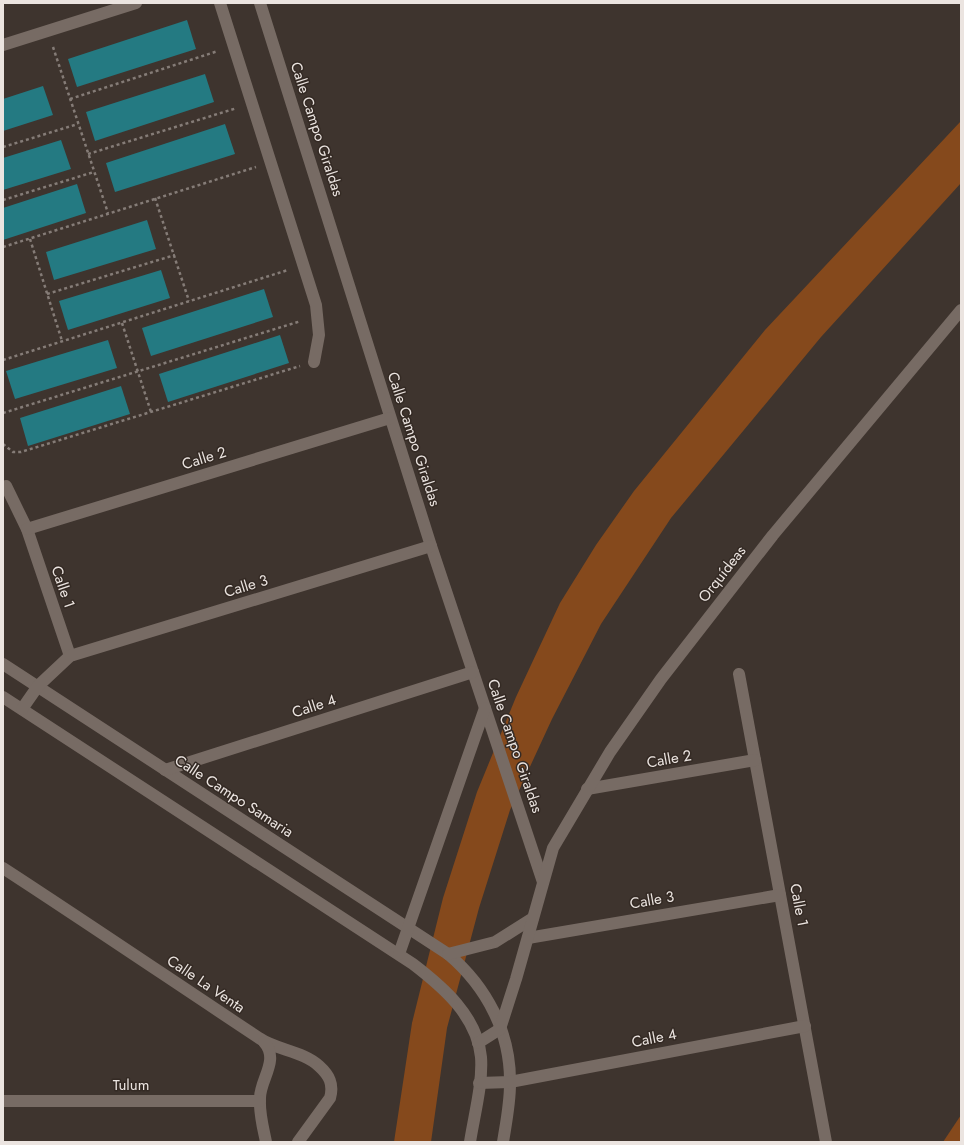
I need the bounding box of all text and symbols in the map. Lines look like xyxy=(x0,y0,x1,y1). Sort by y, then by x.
street label: Calle Campo Giraldas xyxy=(285,59,349,199)
street label: Calle Campo Giraldas xyxy=(382,369,446,509)
street label: Calle 2 xyxy=(179,441,229,475)
street label: Orquídeas xyxy=(693,541,751,607)
street label: Calle 1 xyxy=(46,563,80,611)
street label: Calle 3 xyxy=(221,569,271,603)
street label: Calle Campo Giraldas xyxy=(482,676,548,816)
street label: Calle 4 xyxy=(289,688,339,723)
street label: Calle 2 xyxy=(645,744,693,774)
street label: Calle Campo Samaria xyxy=(170,749,298,843)
street label: Calle 1 xyxy=(784,882,814,928)
street label: Calle 3 xyxy=(628,885,676,915)
street label: Calle La Venta xyxy=(162,950,250,1018)
street label: Calle 4 xyxy=(630,1023,679,1053)
street label: Tulum xyxy=(113,1074,149,1096)

